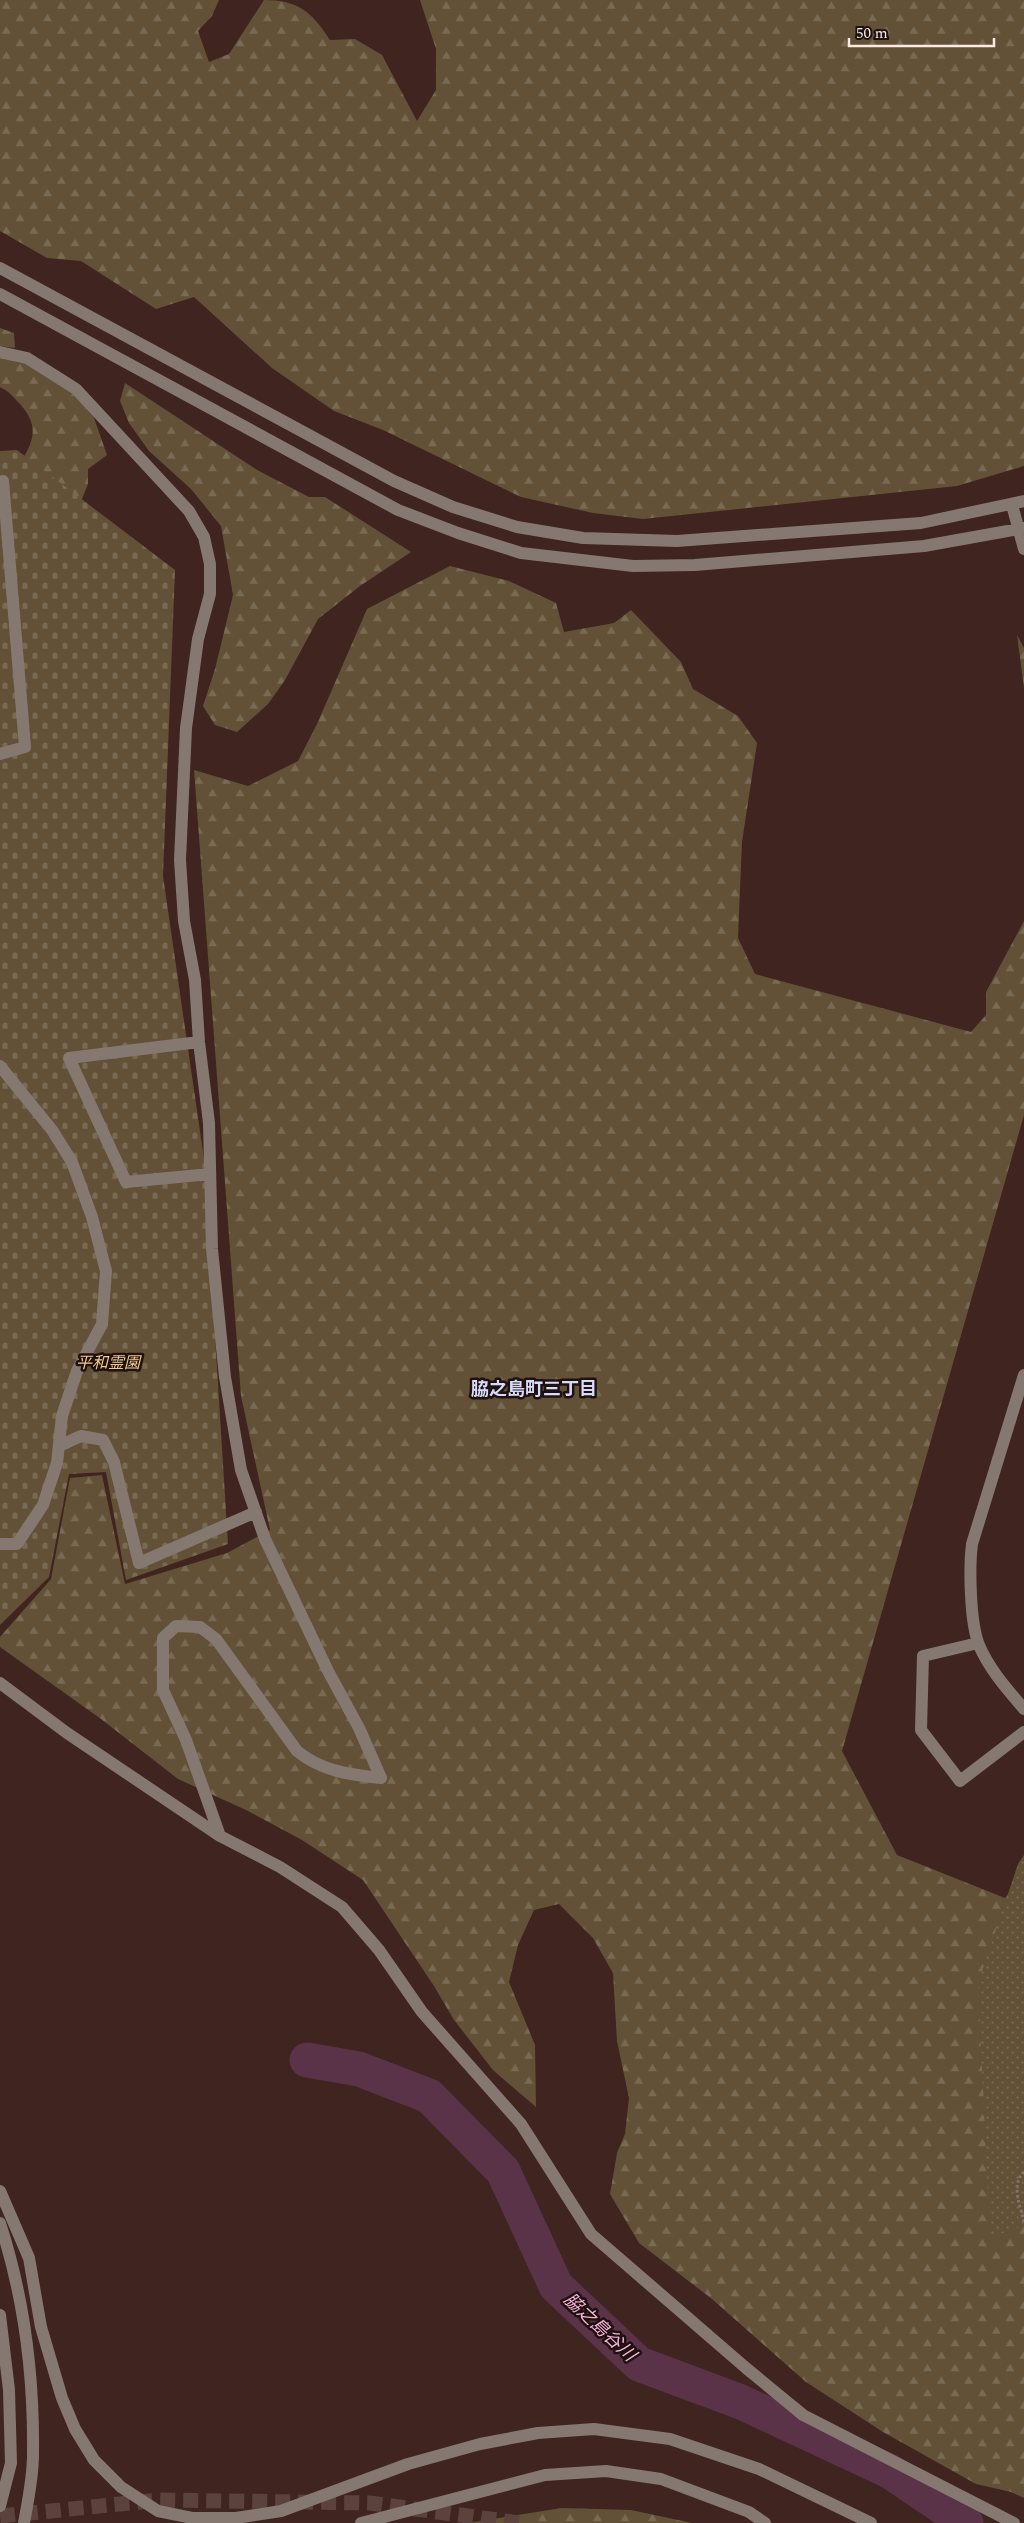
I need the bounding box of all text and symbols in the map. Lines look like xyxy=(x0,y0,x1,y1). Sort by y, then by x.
scale bar xyxy=(849,15,994,47)
text: 50 m xyxy=(856,22,888,45)
park label: 平和霊園 xyxy=(76,1351,142,1375)
district label: 脇之島町三丁目 xyxy=(471,1376,597,1403)
water label: 脇之島谷川 xyxy=(558,2287,643,2369)

